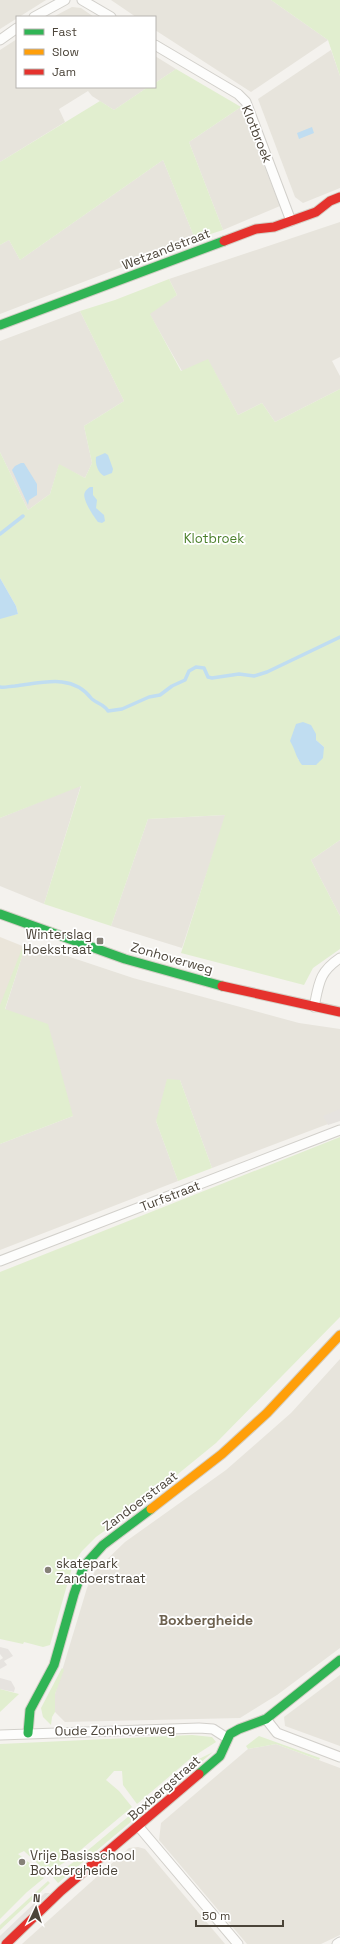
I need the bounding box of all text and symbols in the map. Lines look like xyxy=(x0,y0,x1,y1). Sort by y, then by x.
legend xyxy=(16,16,156,88)
text: Fast xyxy=(52,24,77,40)
text: Slow xyxy=(52,44,79,60)
text: Jam xyxy=(52,64,76,80)
street label: Klotbroek xyxy=(238,103,276,165)
street label: Wetzandstraat xyxy=(120,224,212,274)
park label: Klotbroek xyxy=(184,530,244,547)
place label: Winterslag Hoekstraat xyxy=(23,926,92,958)
marker: Winterslag Hoekstraat xyxy=(95,936,105,946)
street label: Zonhoverweg xyxy=(129,938,215,978)
street label: Turfstraat xyxy=(138,1177,202,1215)
street label: Zandoerstraat xyxy=(99,1467,181,1535)
place label: skatepark Zandoerstraat xyxy=(56,1555,146,1587)
marker: skatepark Zandoerstraat xyxy=(43,1565,53,1575)
district label: Boxbergheide xyxy=(159,1611,253,1629)
street label: Oude Zonhoverweg xyxy=(54,1720,176,1740)
street label: Boxbergstraat xyxy=(124,1752,204,1824)
place label: Vrije Basisschool Boxbergheide xyxy=(30,1847,135,1879)
marker: Vrije Basisschool Boxbergheide xyxy=(17,1857,27,1867)
north arrow xyxy=(16,1888,56,1928)
text: N xyxy=(33,1891,41,1905)
scale bar xyxy=(196,1902,283,1928)
text: 50 m xyxy=(202,1908,230,1924)

